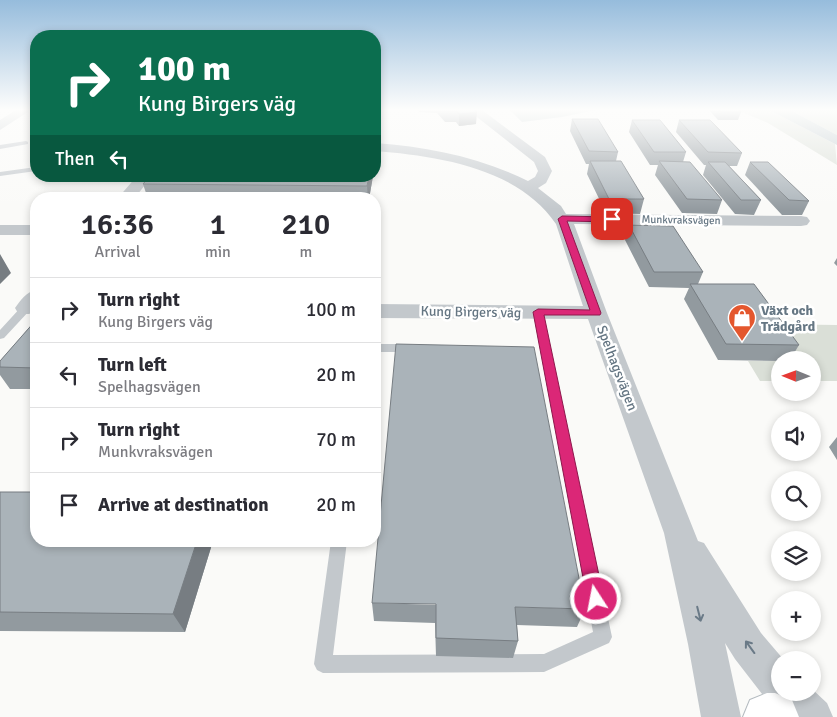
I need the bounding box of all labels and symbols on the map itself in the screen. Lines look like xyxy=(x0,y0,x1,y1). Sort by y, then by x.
pin xyxy=(591,198,633,240)
street label: Munkvraksvägen xyxy=(641,213,721,227)
place label: Växt och Trädgård xyxy=(761,302,816,335)
street label: Kung Birgers väg xyxy=(421,303,521,321)
shop icon: Växt och Trädgård xyxy=(727,303,757,342)
street label: Spelhagsvägen xyxy=(593,323,641,413)
north arrow xyxy=(771,351,821,401)
position arrow xyxy=(569,572,621,624)
one-way arrow xyxy=(695,606,704,622)
one-way arrow xyxy=(745,640,755,654)

